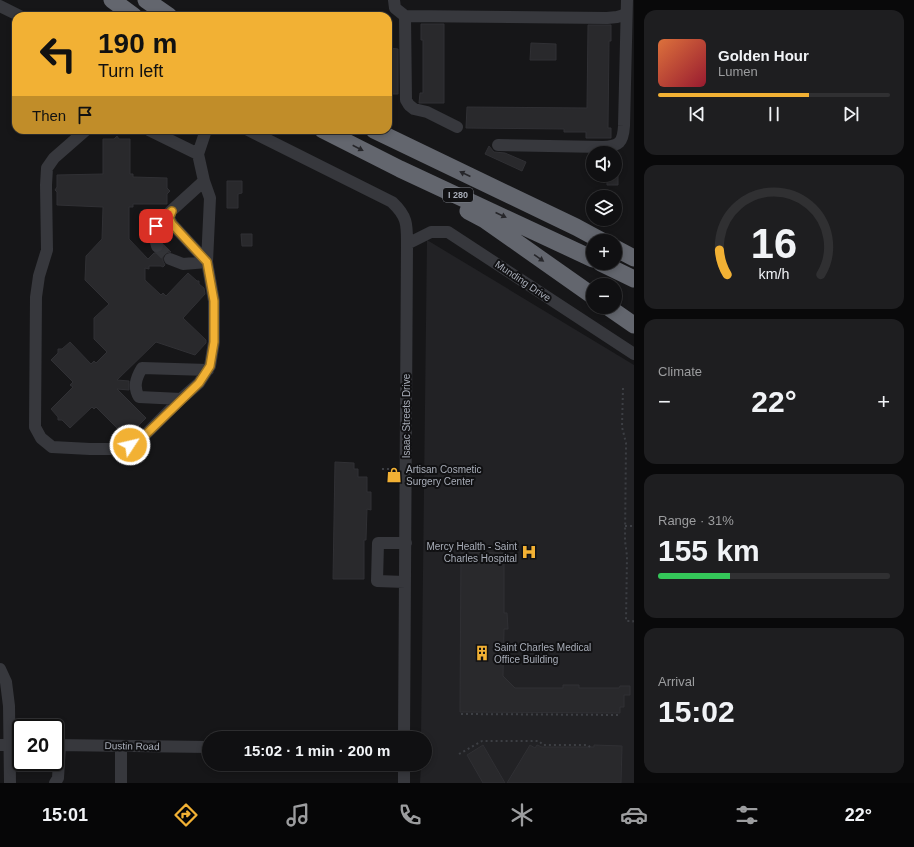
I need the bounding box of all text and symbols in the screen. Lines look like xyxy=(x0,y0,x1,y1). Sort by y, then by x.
icon: left xyxy=(32,28,84,80)
text: 190 m xyxy=(98,28,177,59)
text: Golden Hour xyxy=(718,47,809,64)
text: Turn left xyxy=(98,61,163,81)
text: Lumen xyxy=(718,64,758,79)
icon: previous xyxy=(686,103,708,125)
icon: pause xyxy=(763,103,785,125)
icon: next xyxy=(840,103,862,125)
icon: arrive xyxy=(74,104,96,126)
text: Then xyxy=(32,107,66,124)
one-way arrow xyxy=(352,144,364,151)
map controls xyxy=(586,146,622,314)
button: sound xyxy=(586,146,622,182)
one-way arrow xyxy=(459,171,470,177)
road number: I 280 xyxy=(443,188,473,202)
button: layers xyxy=(586,190,622,226)
pin xyxy=(139,209,173,243)
one-way arrow xyxy=(495,212,507,218)
icon: arrive xyxy=(145,215,167,237)
text: 16 xyxy=(751,220,797,267)
button: + xyxy=(586,234,622,270)
one-way arrow xyxy=(533,254,544,262)
street label: Munding Drive xyxy=(493,258,553,304)
text: km/h xyxy=(759,265,790,281)
button: − xyxy=(586,278,622,314)
text: Climate xyxy=(658,364,702,379)
street label: Isaac Streets Drive xyxy=(401,373,412,458)
text: 22° xyxy=(751,385,797,418)
text: − xyxy=(658,389,671,414)
text: + xyxy=(877,389,890,414)
position arrow xyxy=(109,424,151,466)
place label: Artisan Cosmetic Surgery Center xyxy=(406,464,482,487)
shop icon: Artisan Cosmetic Surgery Center xyxy=(385,466,403,484)
text: Range · 31% xyxy=(658,513,734,528)
text: 155 km xyxy=(658,534,760,567)
place label: Mercy Health - Saint Charles Hospital xyxy=(426,541,517,564)
hospital icon: Mercy Health - Saint Charles Hospital xyxy=(520,543,538,561)
place label: Saint Charles Medical Office Building xyxy=(494,642,591,665)
building icon: Saint Charles Medical Office Building xyxy=(473,644,491,662)
text: Arrival xyxy=(658,674,695,689)
text: 15:02 xyxy=(658,695,735,728)
speed limit sign: 20 xyxy=(12,719,64,771)
street label: Dustin Road xyxy=(104,740,160,752)
text: 15:02 · 1 min · 200 m xyxy=(244,742,390,759)
icon: directions xyxy=(172,801,200,829)
icon: music xyxy=(284,801,312,829)
icon: phone xyxy=(396,801,424,829)
icon: climate xyxy=(508,801,536,829)
icon: car xyxy=(620,801,648,829)
icon: filters xyxy=(733,801,761,829)
text: 15:01 xyxy=(42,805,88,825)
text: 22° xyxy=(845,805,872,825)

